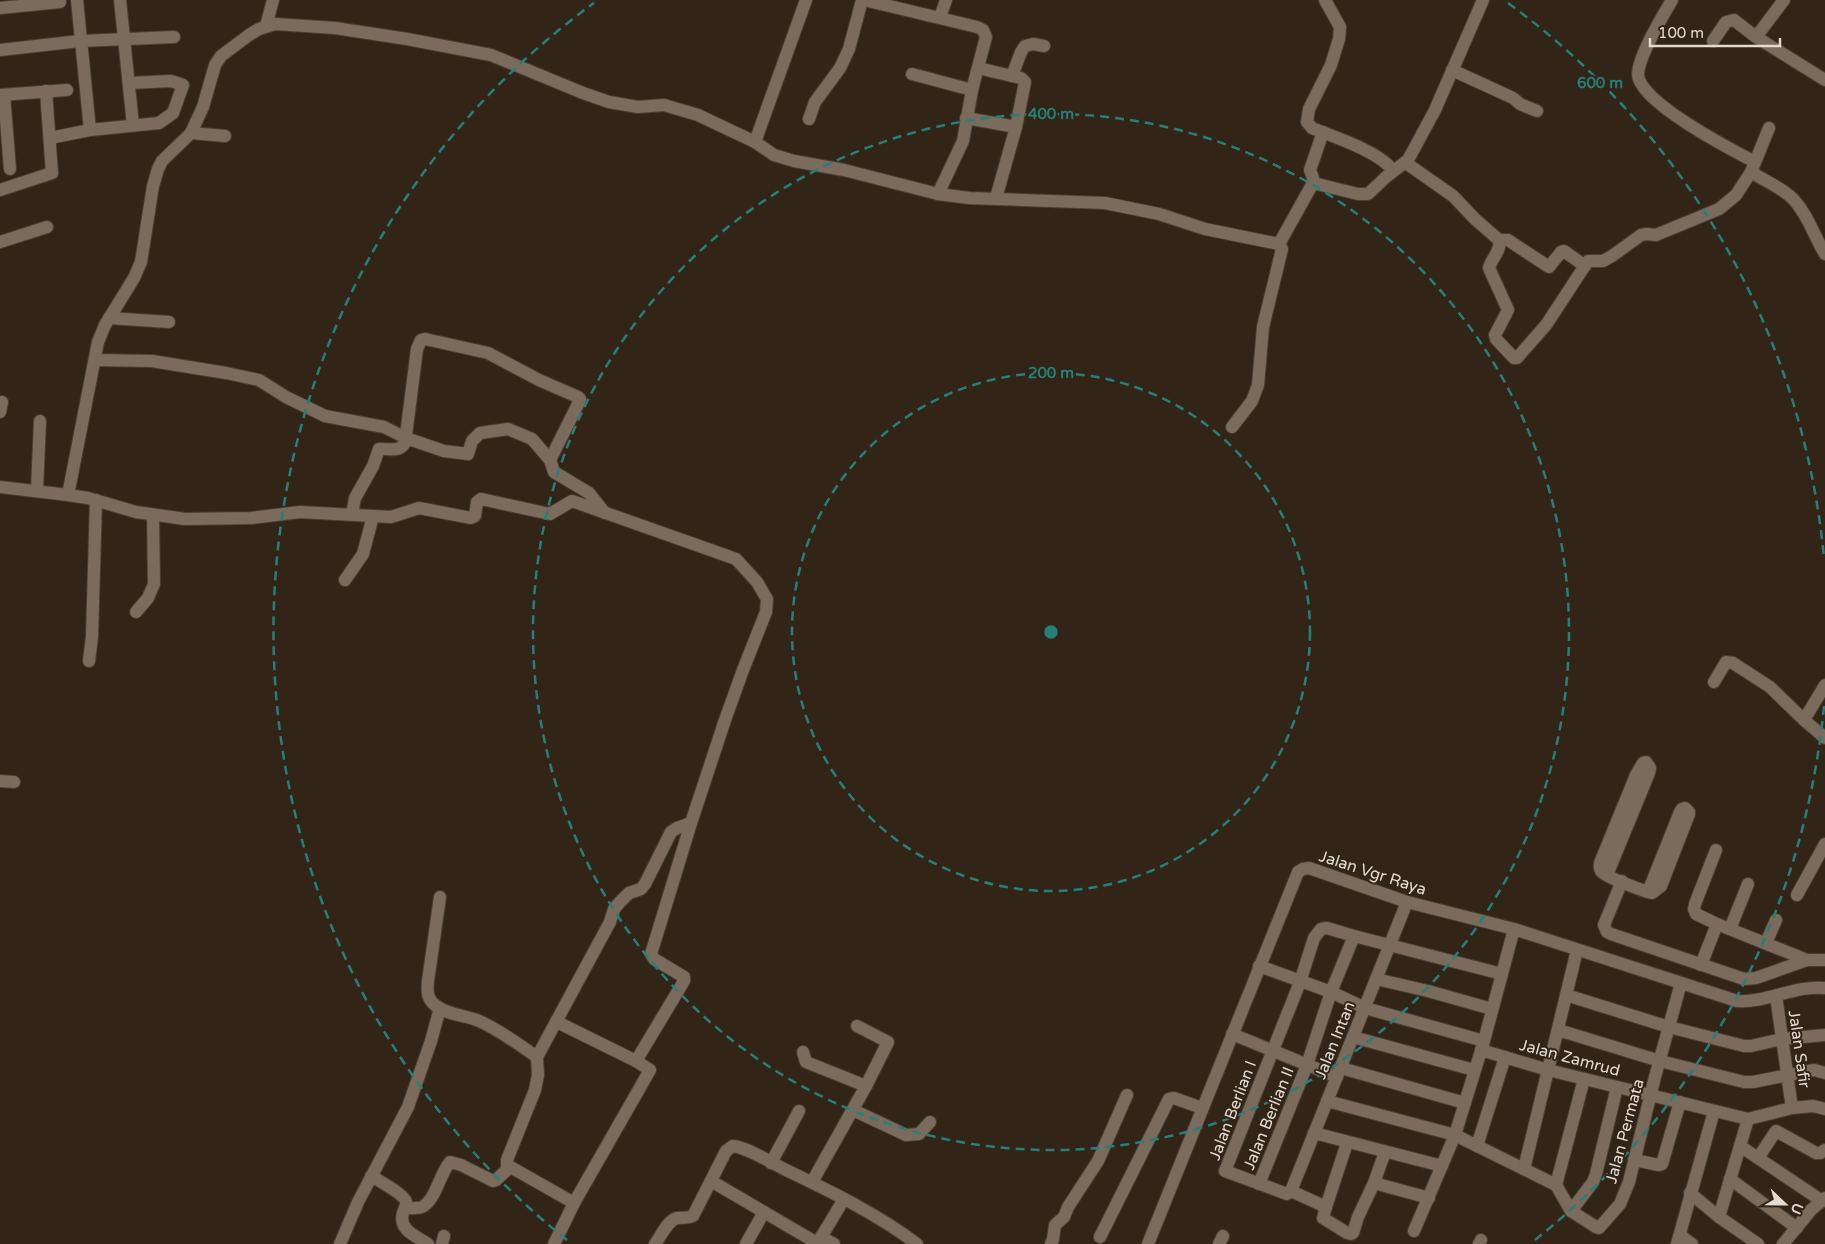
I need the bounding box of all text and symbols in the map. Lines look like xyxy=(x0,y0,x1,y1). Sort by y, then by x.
scale bar xyxy=(1650,15,1780,47)
text: 100 m xyxy=(1658,24,1704,42)
text: 600 m xyxy=(1577,74,1623,92)
text: 400 m xyxy=(1028,105,1074,123)
text: 200 m xyxy=(1028,364,1074,382)
centre of rings xyxy=(1042,623,1060,641)
street label: Jalan Vgr Raya xyxy=(1316,846,1429,900)
street label: Jalan Intan xyxy=(1310,999,1360,1082)
street label: Jalan Safir xyxy=(1784,1009,1814,1090)
street label: Jalan Zamrud xyxy=(1517,1035,1622,1081)
street label: Jalan Berlian I xyxy=(1205,1058,1261,1163)
street label: Jalan Berlian II xyxy=(1239,1064,1299,1173)
street label: Jalan Permata xyxy=(1601,1077,1649,1186)
north arrow xyxy=(1760,1179,1810,1229)
text: U xyxy=(1787,1201,1806,1217)

